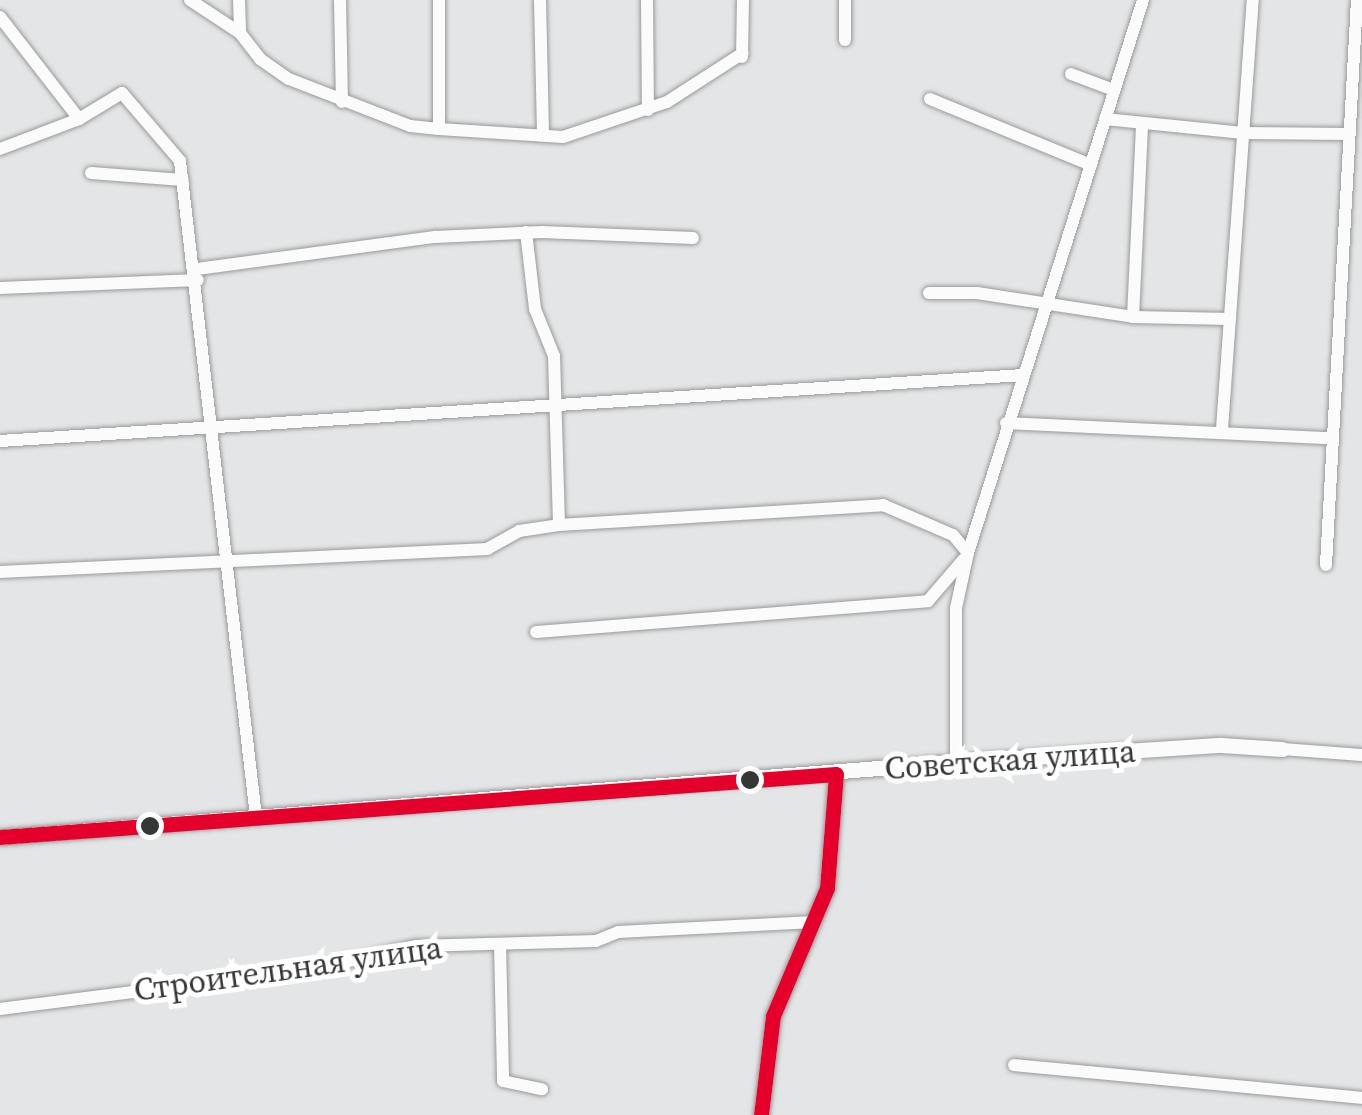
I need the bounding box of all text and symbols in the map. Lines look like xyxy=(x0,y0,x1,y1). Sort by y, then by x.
street label: Советская улица xyxy=(883,732,1137,788)
unlabelled marker xyxy=(740,770,760,790)
unlabelled marker xyxy=(140,816,160,836)
street label: Строительная улица xyxy=(132,928,444,1010)

